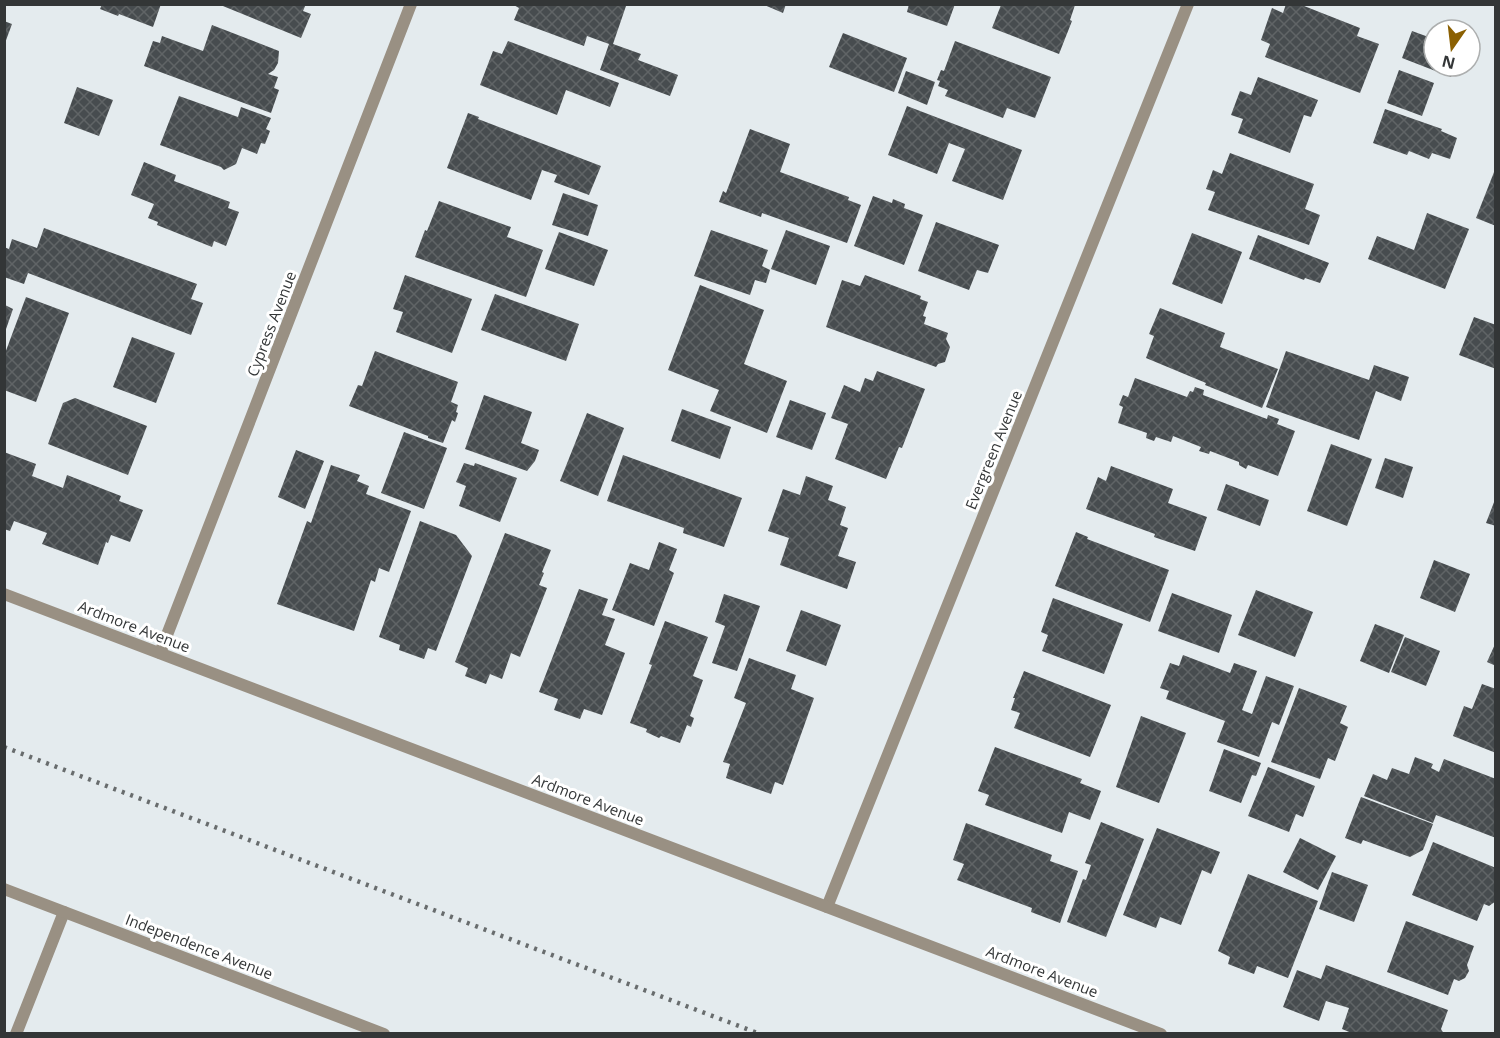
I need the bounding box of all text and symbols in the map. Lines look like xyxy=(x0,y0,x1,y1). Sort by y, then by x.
north arrow xyxy=(1422,18,1482,78)
text: N xyxy=(1439,50,1457,75)
street label: Cypress Avenue xyxy=(242,268,300,379)
street label: Evergreen Avenue xyxy=(960,387,1026,512)
street label: Ardmore Avenue xyxy=(76,596,193,657)
street label: Ardmore Avenue xyxy=(530,769,647,830)
street label: Independence Avenue xyxy=(123,909,276,983)
street label: Ardmore Avenue xyxy=(984,941,1101,1002)

